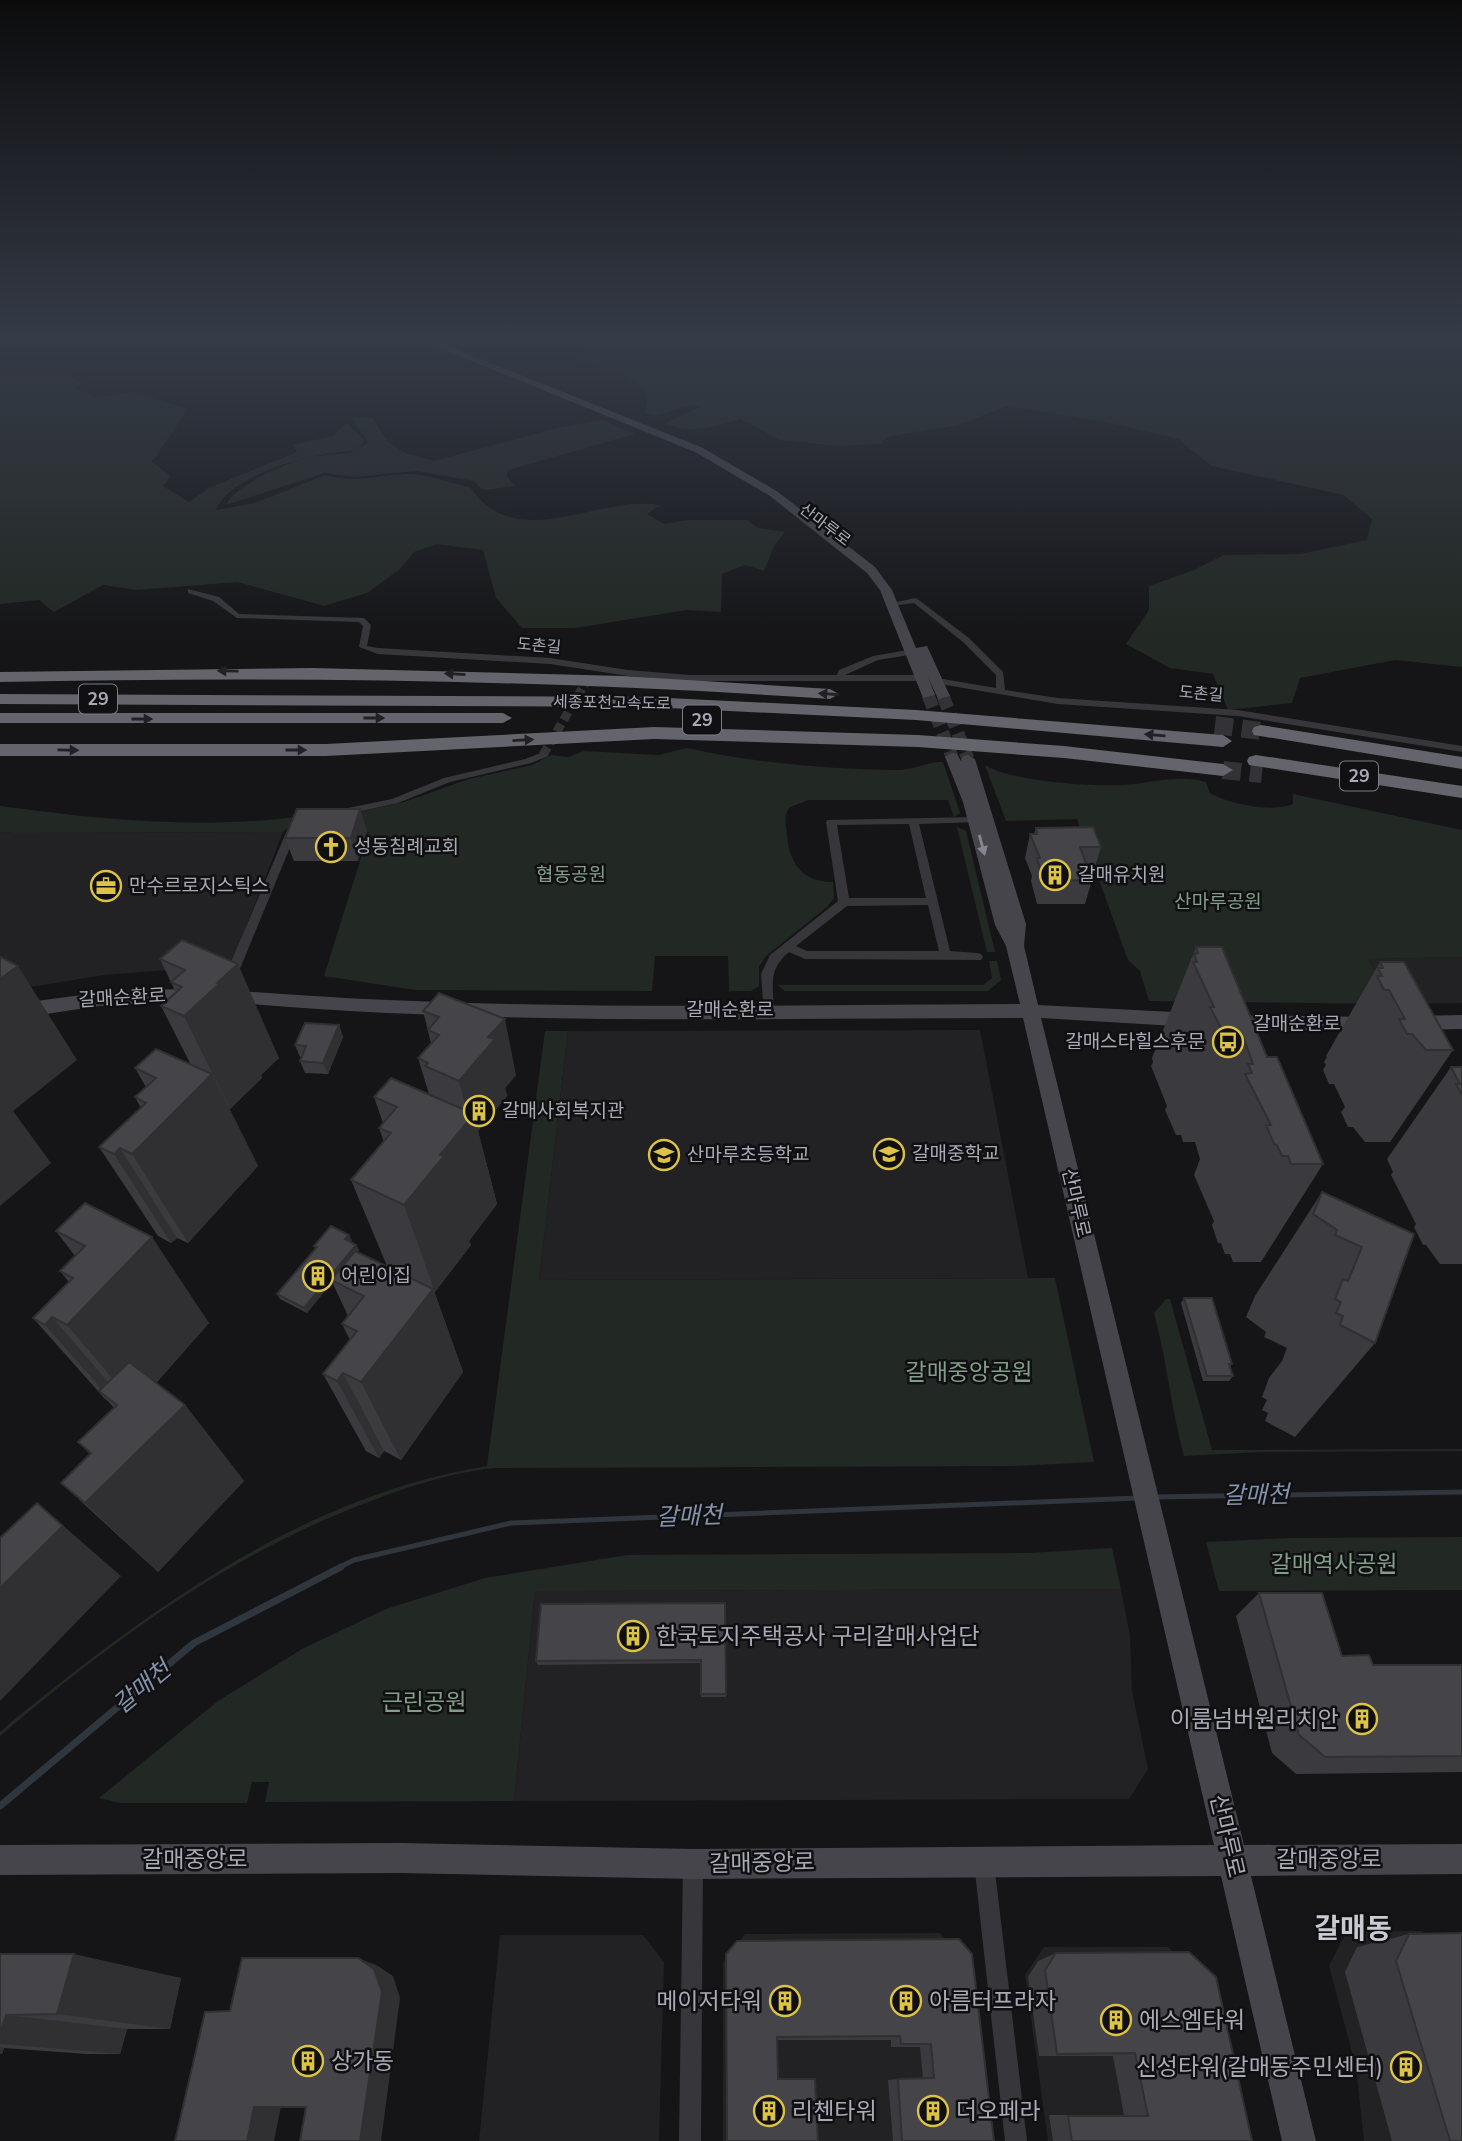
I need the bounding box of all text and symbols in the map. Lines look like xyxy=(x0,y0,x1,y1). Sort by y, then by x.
street label: 산마루로 xyxy=(795,498,855,552)
street label: 도촌길 xyxy=(516,633,562,659)
one-way arrow xyxy=(216,665,238,677)
one-way arrow xyxy=(444,668,466,679)
street label: 도촌길 xyxy=(1178,681,1224,707)
road number: 29 xyxy=(79,684,117,714)
one-way arrow xyxy=(818,688,840,699)
street label: 세종포천고속도로 xyxy=(553,691,671,715)
road number: 29 xyxy=(683,706,721,734)
one-way arrow xyxy=(363,712,385,724)
one-way arrow xyxy=(131,713,153,725)
one-way arrow xyxy=(1144,729,1166,740)
one-way arrow xyxy=(512,734,534,745)
one-way arrow xyxy=(57,744,79,756)
one-way arrow xyxy=(285,745,307,756)
road number: 29 xyxy=(1340,762,1378,790)
church icon: 성동침례교회 xyxy=(314,830,348,864)
place label: 성동침례교회 xyxy=(354,834,459,860)
one-way arrow xyxy=(977,834,988,856)
building icon: 갈매유치원 xyxy=(1038,858,1072,892)
park label: 협동공원 xyxy=(536,862,606,888)
place label: 갈매유치원 xyxy=(1078,862,1165,888)
office icon: 만수르로지스틱스 xyxy=(89,869,123,903)
place label: 만수르로지스틱스 xyxy=(129,873,269,899)
park label: 산마루공원 xyxy=(1174,889,1262,915)
street label: 갈매순환로 xyxy=(78,983,166,1013)
street label: 갈매순환로 xyxy=(686,997,774,1023)
street label: 갈매순환로 xyxy=(1253,1011,1341,1037)
bus stop icon: 갈매스타힐스후문 xyxy=(1211,1025,1245,1059)
place label: 갈매스타힐스후문 xyxy=(1065,1029,1205,1055)
building icon: 갈매사회복지관 xyxy=(462,1094,496,1128)
place label: 갈매사회복지관 xyxy=(502,1098,624,1124)
school or university icon: 갈매중학교 xyxy=(872,1137,906,1171)
school or university icon: 산마루초등학교 xyxy=(647,1138,681,1172)
place label: 갈매중학교 xyxy=(912,1141,999,1167)
place label: 산마루초등학교 xyxy=(687,1142,809,1168)
street label: 산마루로 xyxy=(1055,1166,1097,1240)
building icon: 어린이집 xyxy=(301,1259,335,1293)
place label: 어린이집 xyxy=(341,1263,411,1289)
park label: 갈매중앙공원 xyxy=(906,1357,1032,1388)
water label: 갈매천 xyxy=(1223,1478,1292,1512)
water label: 갈매천 xyxy=(655,1499,726,1533)
park label: 갈매역사공원 xyxy=(1271,1549,1397,1580)
building icon: 한국토지주택공사 구리갈매사업단 xyxy=(616,1619,650,1653)
place label: 한국토지주택공사 구리갈매사업단 xyxy=(656,1621,979,1652)
water label: 갈매천 xyxy=(106,1652,180,1721)
park label: 근린공원 xyxy=(382,1687,466,1718)
building icon: 이룸넘버원리치안 xyxy=(1345,1702,1379,1736)
place label: 이룸넘버원리치안 xyxy=(1170,1704,1339,1735)
street label: 산마루로 xyxy=(1202,1791,1252,1881)
street label: 갈매중앙로 xyxy=(142,1844,248,1875)
street label: 갈매중앙로 xyxy=(1276,1844,1382,1875)
street label: 갈매중앙로 xyxy=(709,1847,815,1879)
district label: 갈매동 xyxy=(1314,1910,1392,1948)
building icon: 메이저타워 xyxy=(768,1984,802,2018)
building icon: 아름터프라자 xyxy=(889,1984,923,2018)
place label: 메이저타워 xyxy=(656,1986,762,2017)
place label: 아름터프라자 xyxy=(929,1986,1056,2017)
building icon: 에스엠타워 xyxy=(1099,2003,1133,2037)
place label: 에스엠타워 xyxy=(1139,2005,1245,2036)
building icon: 상가동 xyxy=(291,2044,325,2078)
place label: 상가동 xyxy=(331,2046,394,2077)
building icon: 신성타워(갈매동주민센터) xyxy=(1389,2050,1423,2084)
place label: 신성타워(갈매동주민센터) xyxy=(1136,2052,1383,2083)
building icon: 리첸타워 xyxy=(752,2094,786,2128)
building icon: 더오페라 xyxy=(916,2094,950,2128)
place label: 리첸타워 xyxy=(792,2096,877,2127)
place label: 더오페라 xyxy=(956,2096,1041,2127)

